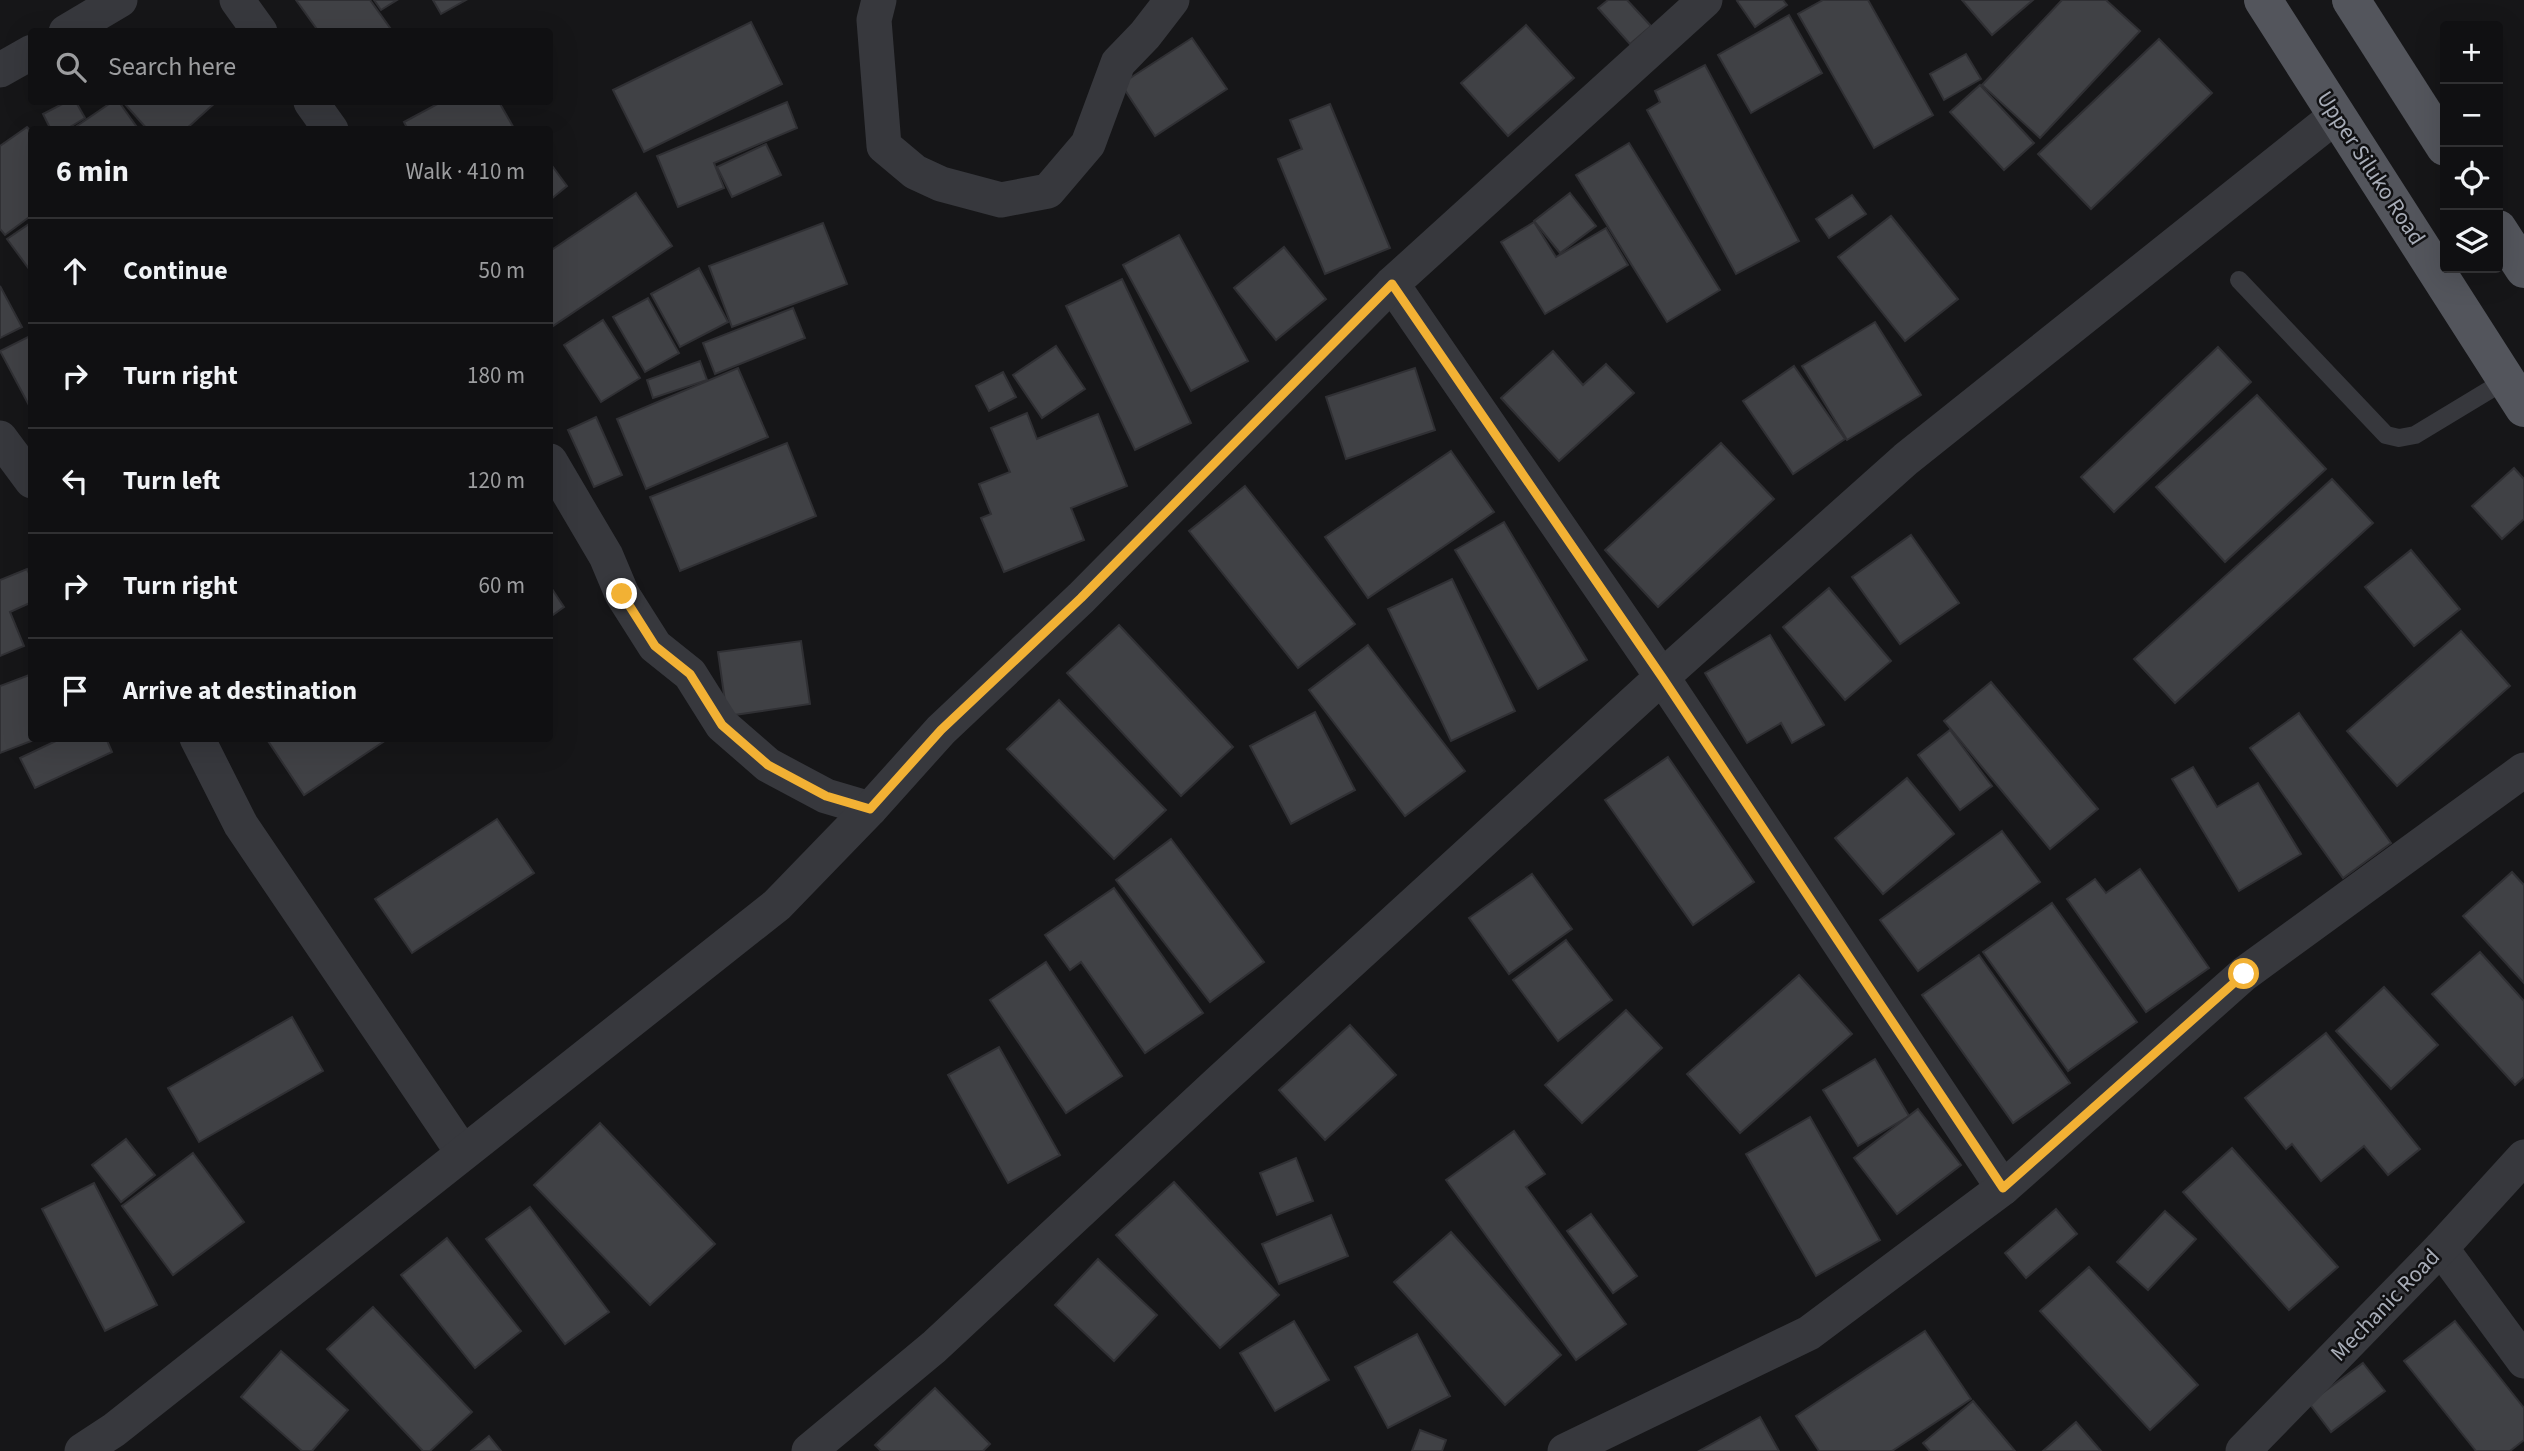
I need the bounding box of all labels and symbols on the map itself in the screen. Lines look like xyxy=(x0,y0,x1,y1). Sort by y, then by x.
street label: Upper Siluko Road xyxy=(2309,84,2433,252)
route end xyxy=(606,578,637,609)
route start xyxy=(2228,958,2259,989)
street label: Mechanic Road xyxy=(2323,1241,2447,1369)

